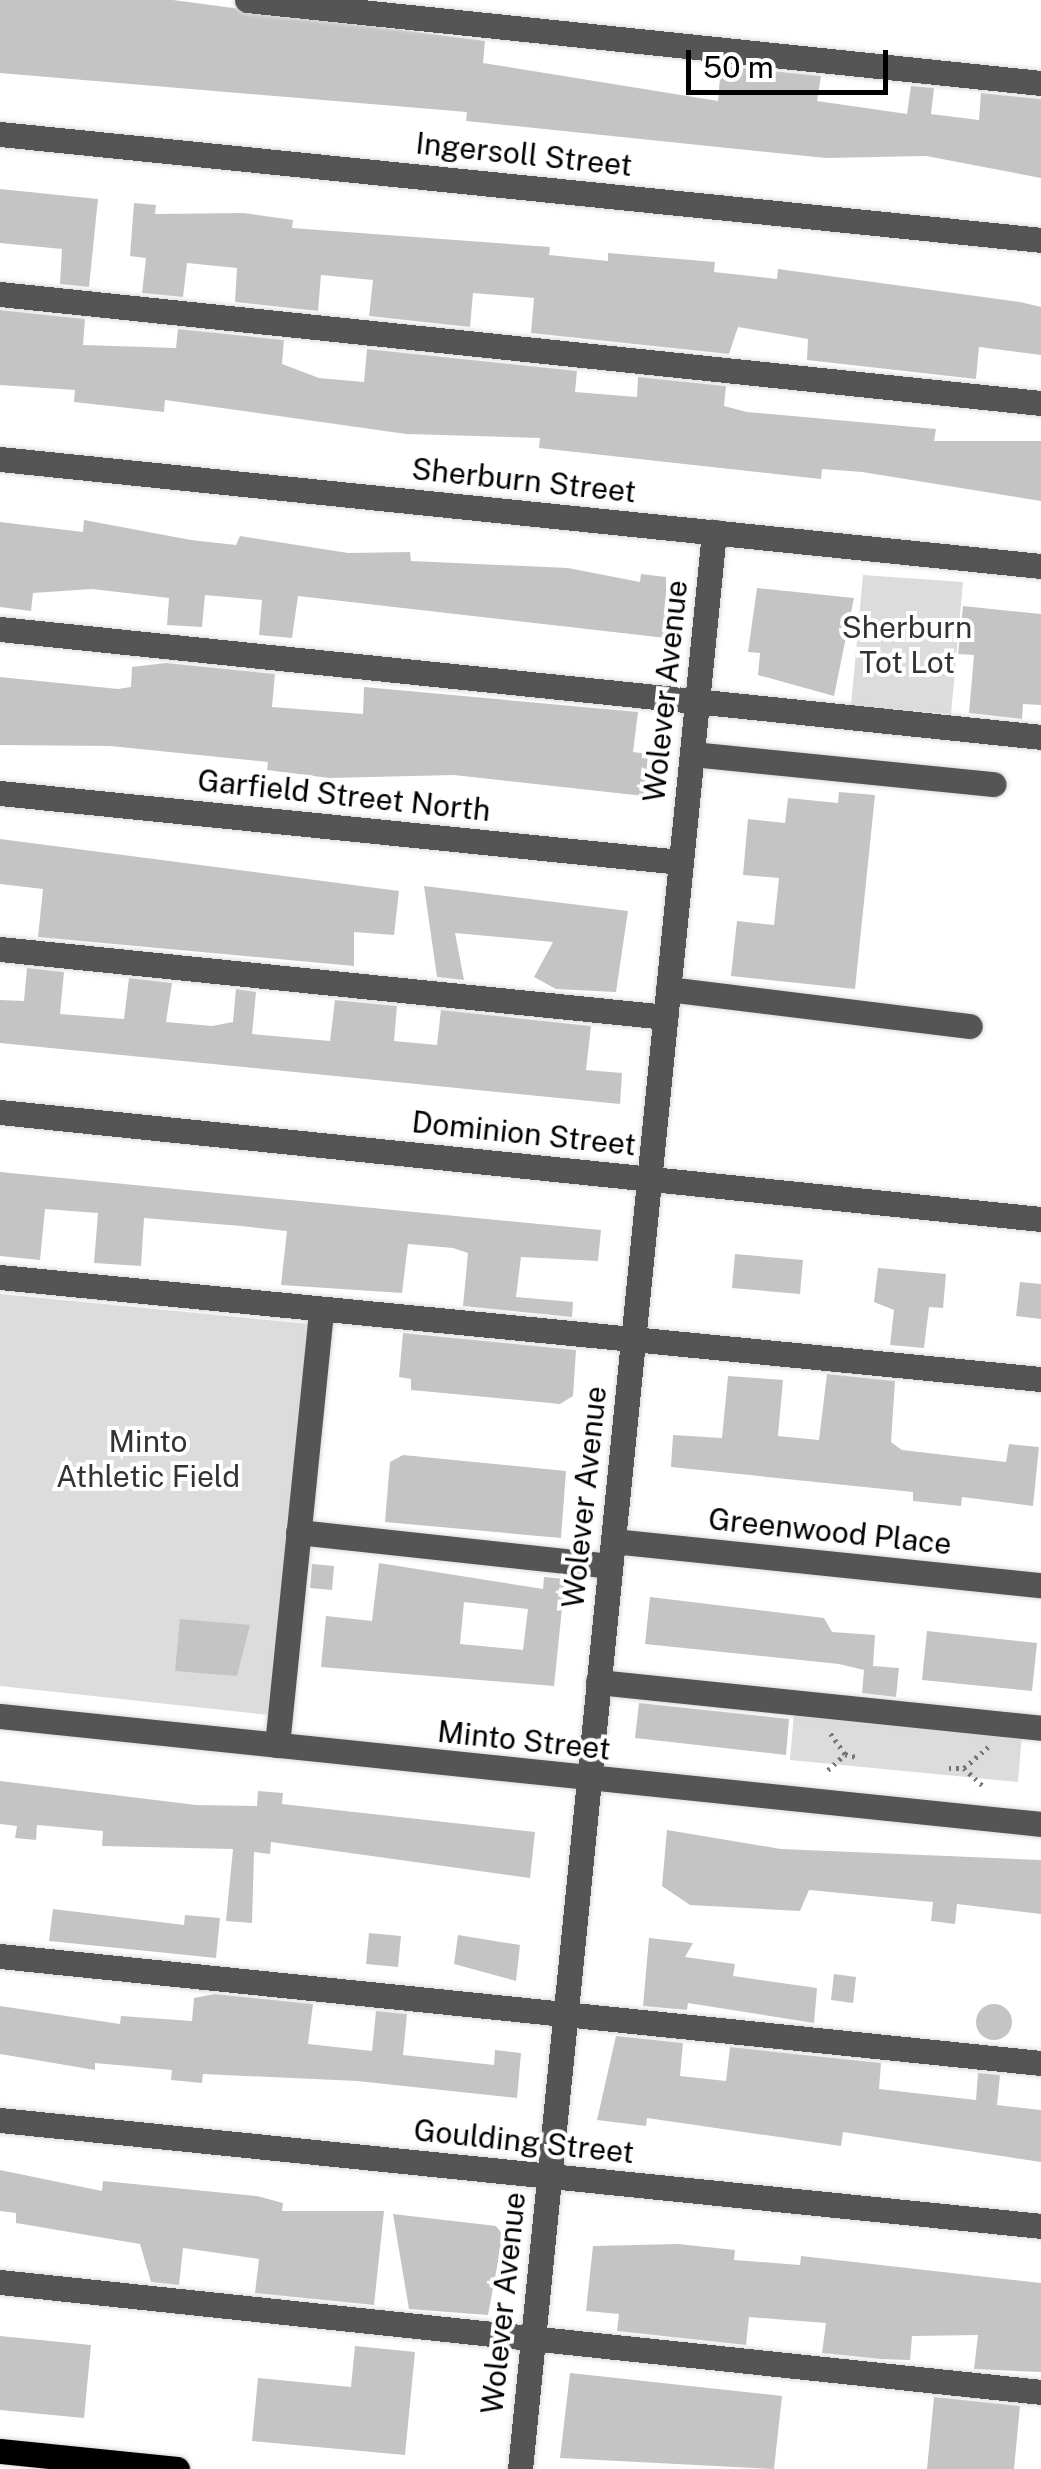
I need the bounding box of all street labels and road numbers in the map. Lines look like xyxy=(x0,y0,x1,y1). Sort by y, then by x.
street label: Ingersoll Street xyxy=(414,125,634,183)
street label: Sherburn Street xyxy=(410,450,638,510)
street label: Wolever Avenue xyxy=(635,578,695,804)
street label: Garfield Street North xyxy=(196,762,492,828)
street label: Dominion Street xyxy=(410,1103,638,1163)
street label: Wolever Avenue xyxy=(554,1384,614,1610)
street label: Greenwood Place xyxy=(707,1500,953,1562)
street label: Minto Street xyxy=(436,1713,612,1767)
street label: Goulding Street xyxy=(412,2112,636,2170)
street label: Wolever Avenue xyxy=(473,2190,533,2416)

